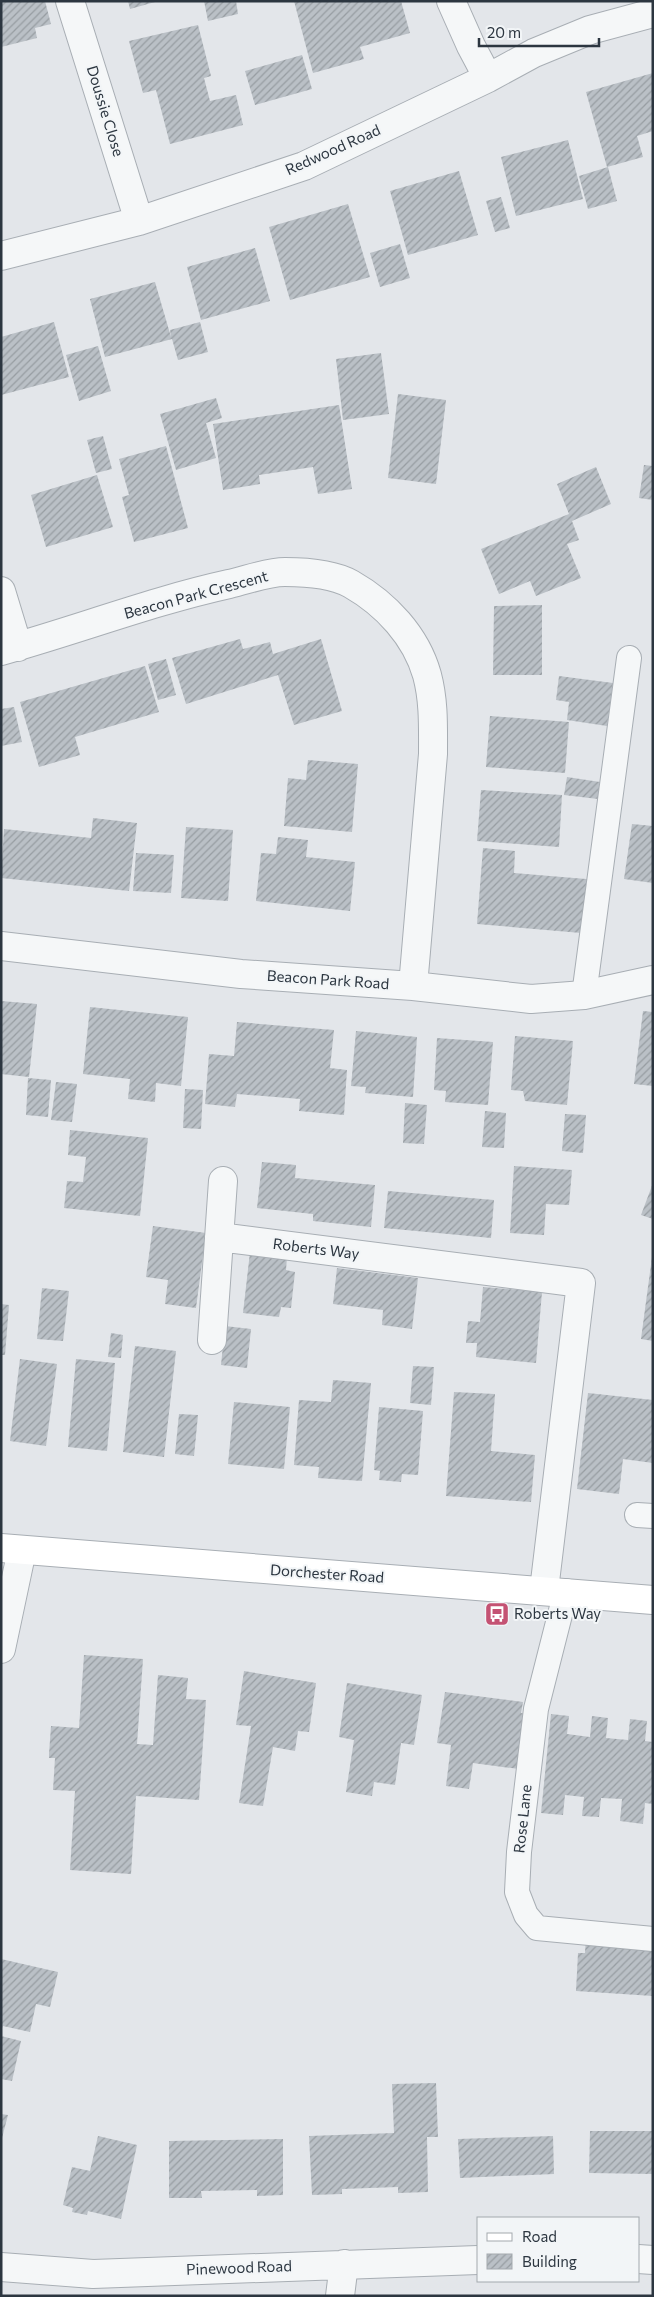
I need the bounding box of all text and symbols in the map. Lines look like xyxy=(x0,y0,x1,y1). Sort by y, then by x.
scale bar xyxy=(479,15,599,47)
text: 20 m xyxy=(487,23,521,41)
street label: Doussie Close xyxy=(84,63,128,159)
street label: Redwood Road xyxy=(282,120,383,178)
street label: Beacon Park Crescent xyxy=(122,566,270,622)
street label: Beacon Park Road xyxy=(266,966,390,992)
street label: Roberts Way xyxy=(272,1234,361,1262)
street label: Dorchester Road xyxy=(269,1560,385,1586)
bus stop icon: Roberts Way xyxy=(484,1601,510,1627)
place label: Roberts Way xyxy=(514,1604,601,1622)
street label: Rose Lane xyxy=(509,1784,535,1854)
legend xyxy=(477,2217,639,2282)
text: Road xyxy=(522,2227,557,2245)
text: Building xyxy=(522,2252,577,2270)
street label: Pinewood Road xyxy=(186,2256,292,2278)

